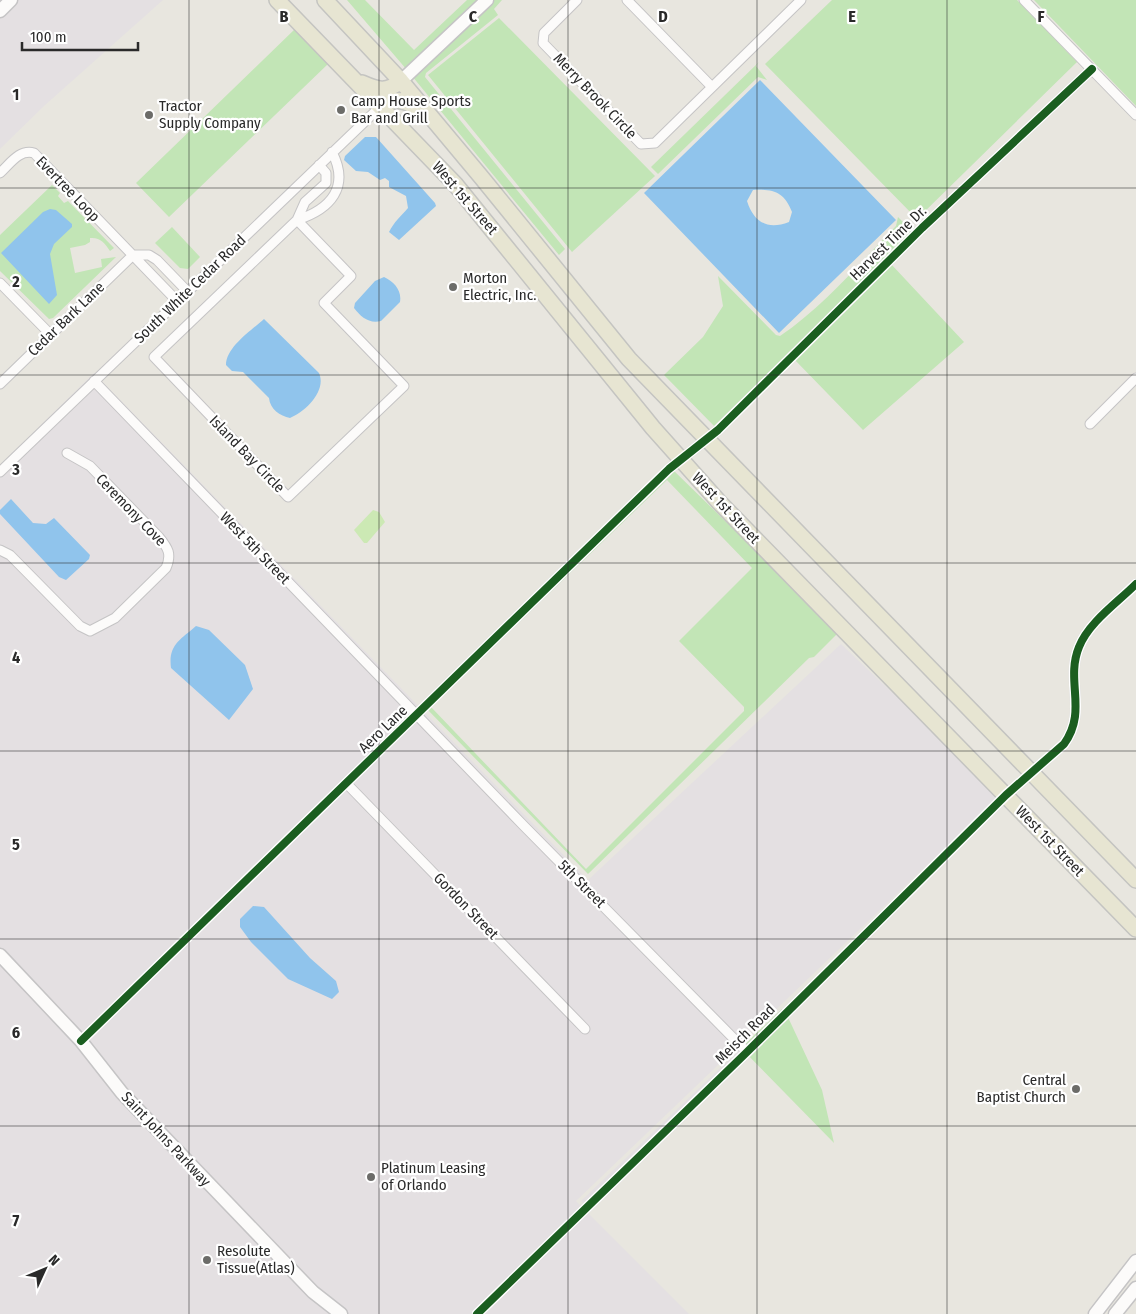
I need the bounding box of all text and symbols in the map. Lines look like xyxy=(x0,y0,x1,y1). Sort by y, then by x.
text: B xyxy=(280,7,289,26)
text: C xyxy=(469,7,478,26)
text: D xyxy=(658,7,668,26)
text: E xyxy=(848,7,856,26)
text: F xyxy=(1037,7,1045,26)
scale bar xyxy=(22,20,139,52)
text: 100 m xyxy=(30,28,67,46)
street label: Merry Brook Circle xyxy=(550,49,640,143)
text: 1 xyxy=(13,85,19,104)
place label: Camp House Sports Bar and Grill xyxy=(351,92,471,127)
place label: Tractor Supply Company xyxy=(159,97,261,132)
marker: Camp House Sports Bar and Grill xyxy=(335,104,347,116)
marker: Tractor Supply Company xyxy=(143,109,155,121)
street label: Evertree Loop xyxy=(32,152,104,226)
street label: West 1st Street xyxy=(428,158,502,238)
street label: Harvest Time Dr. xyxy=(846,202,930,284)
street label: South White Cedar Road xyxy=(131,231,249,347)
place label: Morton Electric, Inc. xyxy=(463,269,536,304)
text: 2 xyxy=(11,272,20,291)
street label: Cedar Bark Lane xyxy=(24,278,108,360)
marker: Morton Electric, Inc. xyxy=(447,281,459,293)
street label: Island Bay Circle xyxy=(206,412,288,496)
text: 3 xyxy=(11,460,20,479)
street label: West 1st Street xyxy=(688,469,764,547)
street label: Ceremony Cove xyxy=(92,470,170,550)
street label: West 5th Street xyxy=(216,508,294,588)
text: 4 xyxy=(12,648,20,667)
street label: Aero Lane xyxy=(355,701,411,757)
street label: West 1st Street xyxy=(1012,802,1088,880)
text: 5 xyxy=(12,835,20,854)
street label: 5th Street xyxy=(554,856,610,912)
street label: Gordon Street xyxy=(430,869,502,943)
street label: Meisch Road xyxy=(711,1000,779,1068)
text: 6 xyxy=(12,1023,20,1042)
place label: Central Baptist Church xyxy=(977,1071,1066,1106)
marker: Central Baptist Church xyxy=(1070,1083,1082,1095)
street label: Saint Johns Parkway xyxy=(118,1088,215,1190)
place label: Platinum Leasing of Orlando xyxy=(381,1159,485,1194)
marker: Platinum Leasing of Orlando xyxy=(365,1171,377,1183)
text: 7 xyxy=(13,1211,20,1230)
place label: Resolute Tissue(Atlas) xyxy=(217,1242,295,1277)
north arrow xyxy=(20,1244,70,1294)
text: N xyxy=(45,1251,63,1269)
marker: Resolute Tissue(Atlas) xyxy=(201,1254,213,1266)

